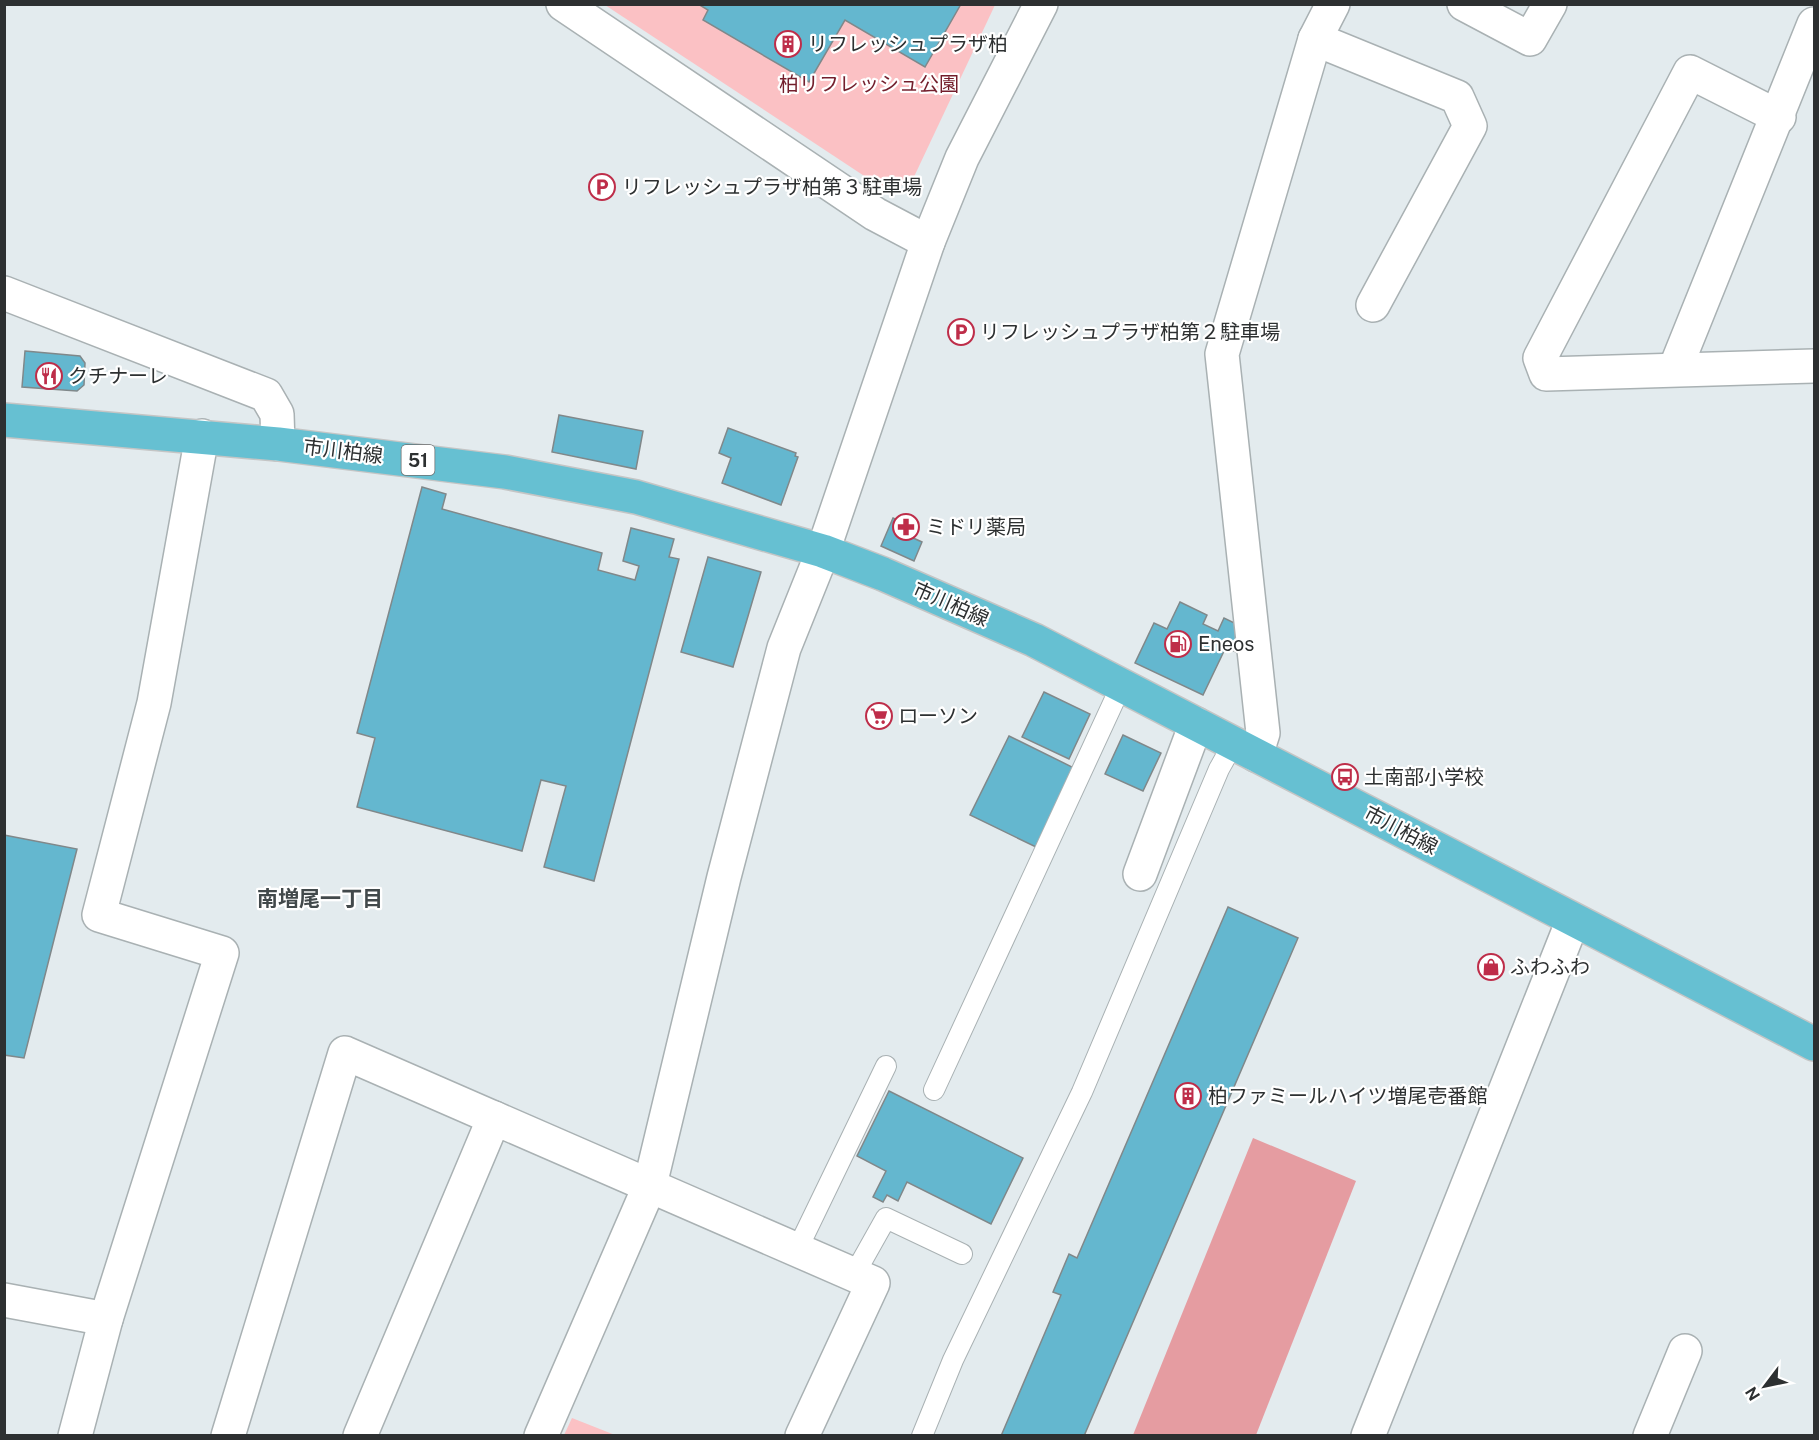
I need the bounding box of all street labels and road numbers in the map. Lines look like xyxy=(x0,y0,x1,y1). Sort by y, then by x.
street label: 市川柏線 xyxy=(302,434,384,468)
road number: 51 xyxy=(402,445,434,475)
street label: 市川柏線 xyxy=(910,577,992,631)
street label: 市川柏線 xyxy=(1360,801,1442,859)

